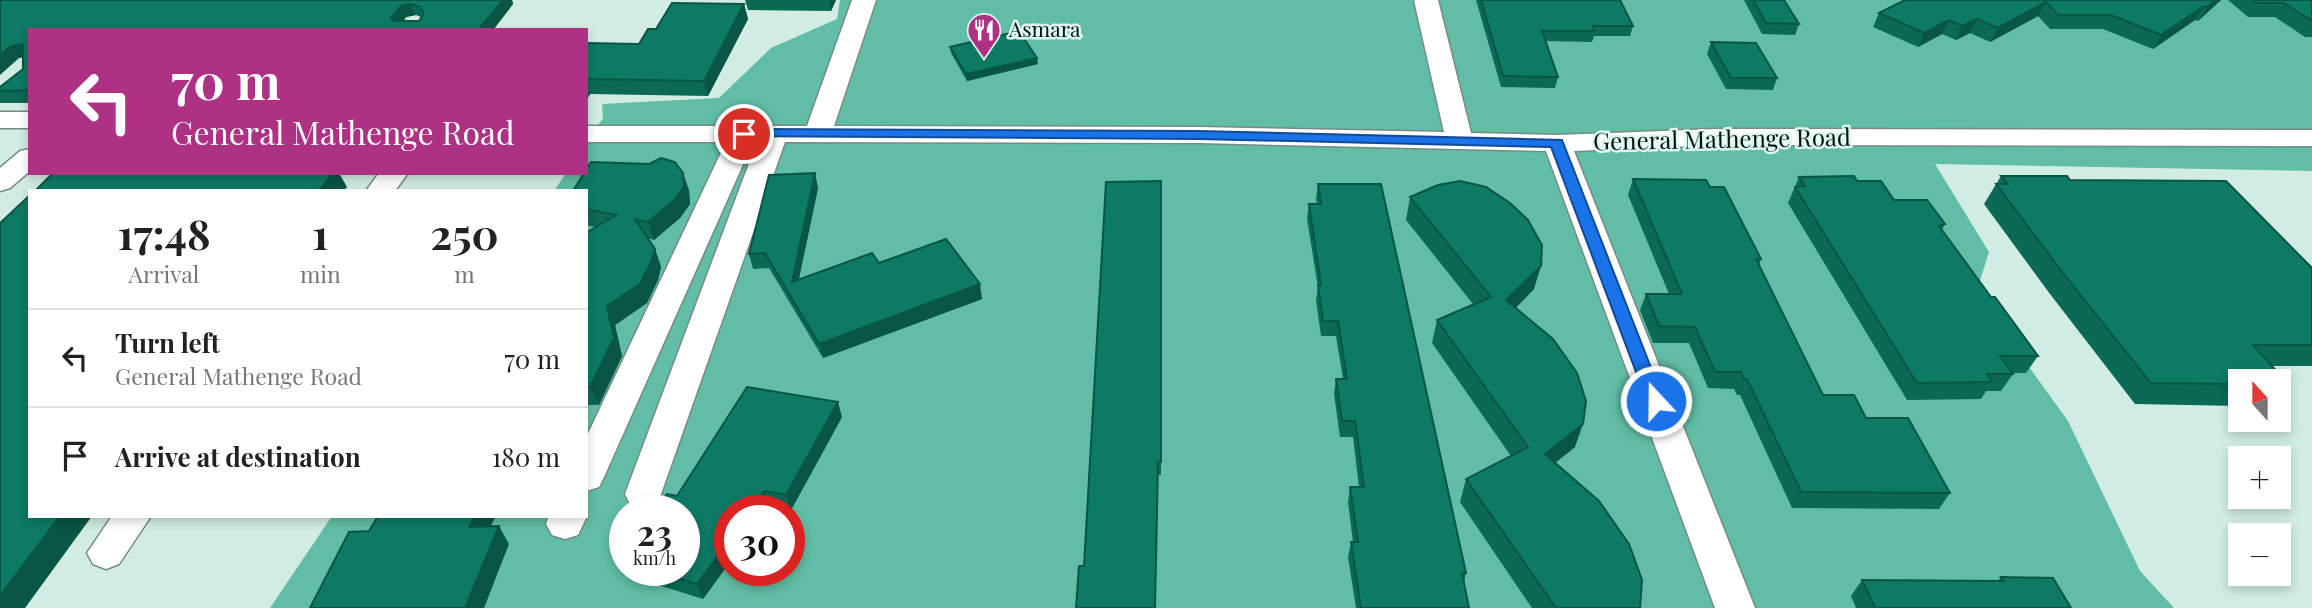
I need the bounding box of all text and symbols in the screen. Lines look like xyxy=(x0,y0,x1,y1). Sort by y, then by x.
restaurant icon: Asmara xyxy=(965,11,1003,60)
place label: Asmara xyxy=(1008,14,1081,42)
text: 70 m xyxy=(171,47,281,112)
icon: left xyxy=(56,56,147,147)
pin xyxy=(714,104,774,164)
text: General Mathenge Road xyxy=(171,110,515,153)
icon: arrive xyxy=(725,115,763,153)
street label: General Mathenge Road xyxy=(1593,120,1851,156)
text: 17:48 xyxy=(117,205,211,261)
text: 1 xyxy=(312,205,328,261)
text: 250 xyxy=(430,205,499,261)
text: Arrival xyxy=(129,258,199,289)
text: min xyxy=(300,258,341,289)
text: m xyxy=(454,258,475,289)
text: Turn left xyxy=(115,325,220,360)
icon: left xyxy=(56,339,94,377)
text: 70 m xyxy=(504,341,560,376)
text: General Mathenge Road xyxy=(115,360,362,391)
position arrow xyxy=(1619,364,1693,438)
north arrow xyxy=(2228,369,2291,432)
map controls xyxy=(2228,369,2291,586)
icon: arrive xyxy=(56,437,94,475)
text: Arrive at destination xyxy=(115,439,361,474)
text: 180 m xyxy=(492,439,560,474)
button: + xyxy=(2228,446,2291,509)
speed limit sign: 30 xyxy=(714,495,805,586)
text: 23 xyxy=(637,508,672,555)
button: − xyxy=(2228,523,2291,586)
text: km/h xyxy=(633,546,676,570)

